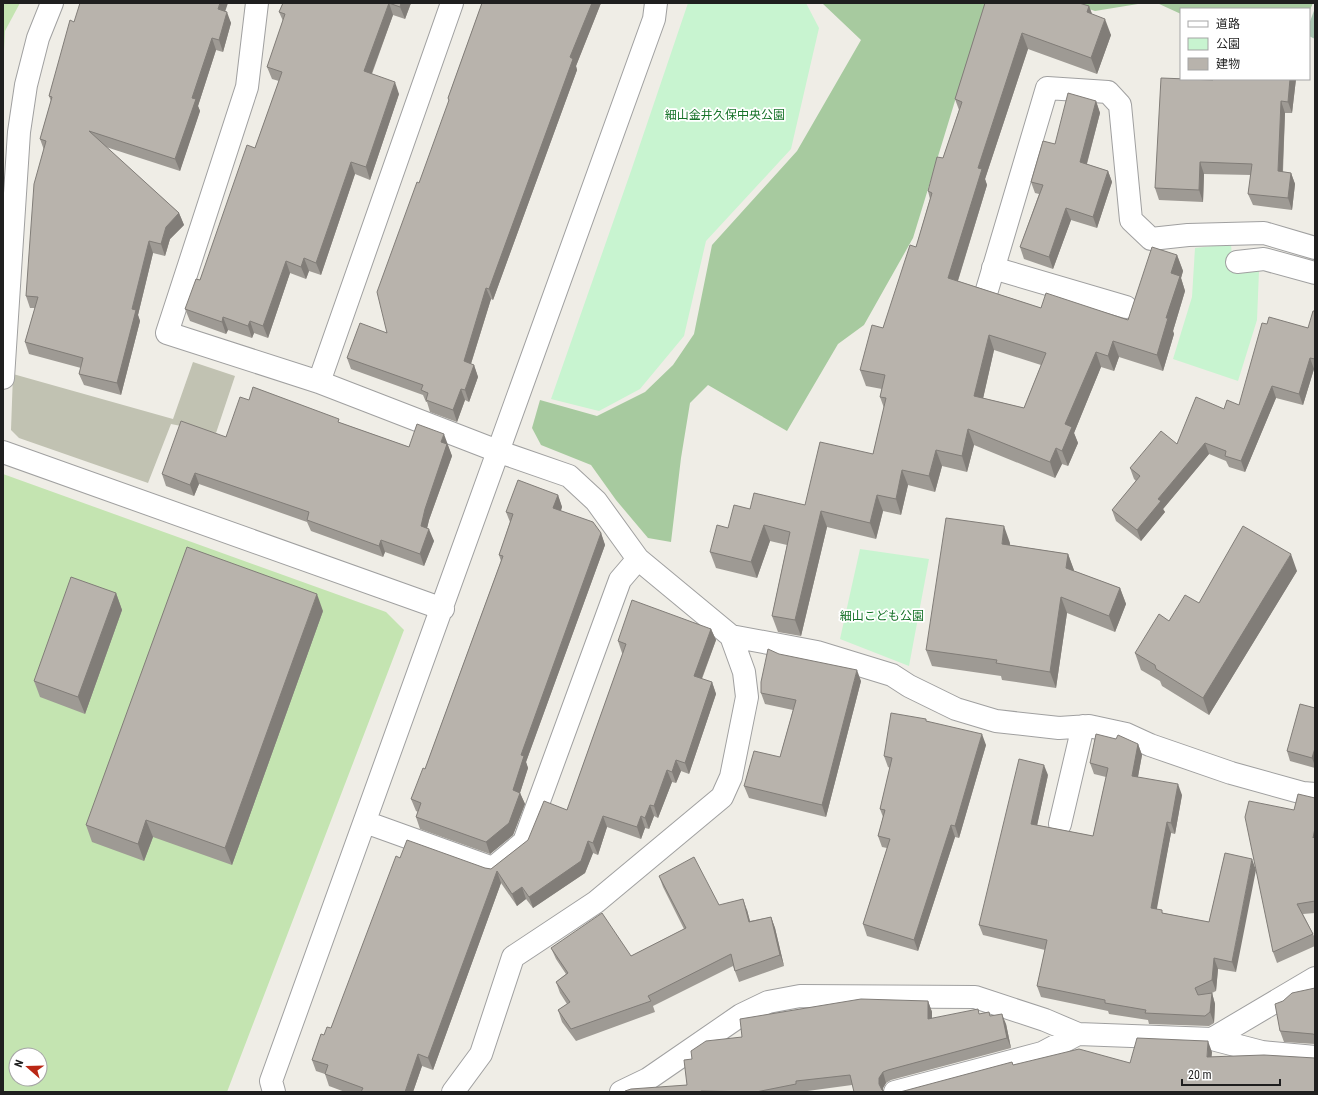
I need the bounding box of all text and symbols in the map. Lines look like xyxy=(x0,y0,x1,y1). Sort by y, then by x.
legend xyxy=(1180,8,1310,80)
text: 道路 xyxy=(1216,17,1240,31)
text: 公園 xyxy=(1216,37,1240,51)
text: 建物 xyxy=(1216,57,1240,71)
park label: 細山金井久保中央公園 xyxy=(665,108,785,122)
park label: 細山こども公園 xyxy=(840,609,924,623)
north arrow xyxy=(8,1047,48,1087)
text: N xyxy=(12,1058,26,1069)
scale bar xyxy=(1182,1061,1280,1087)
text: 20 m xyxy=(1188,1068,1212,1082)

